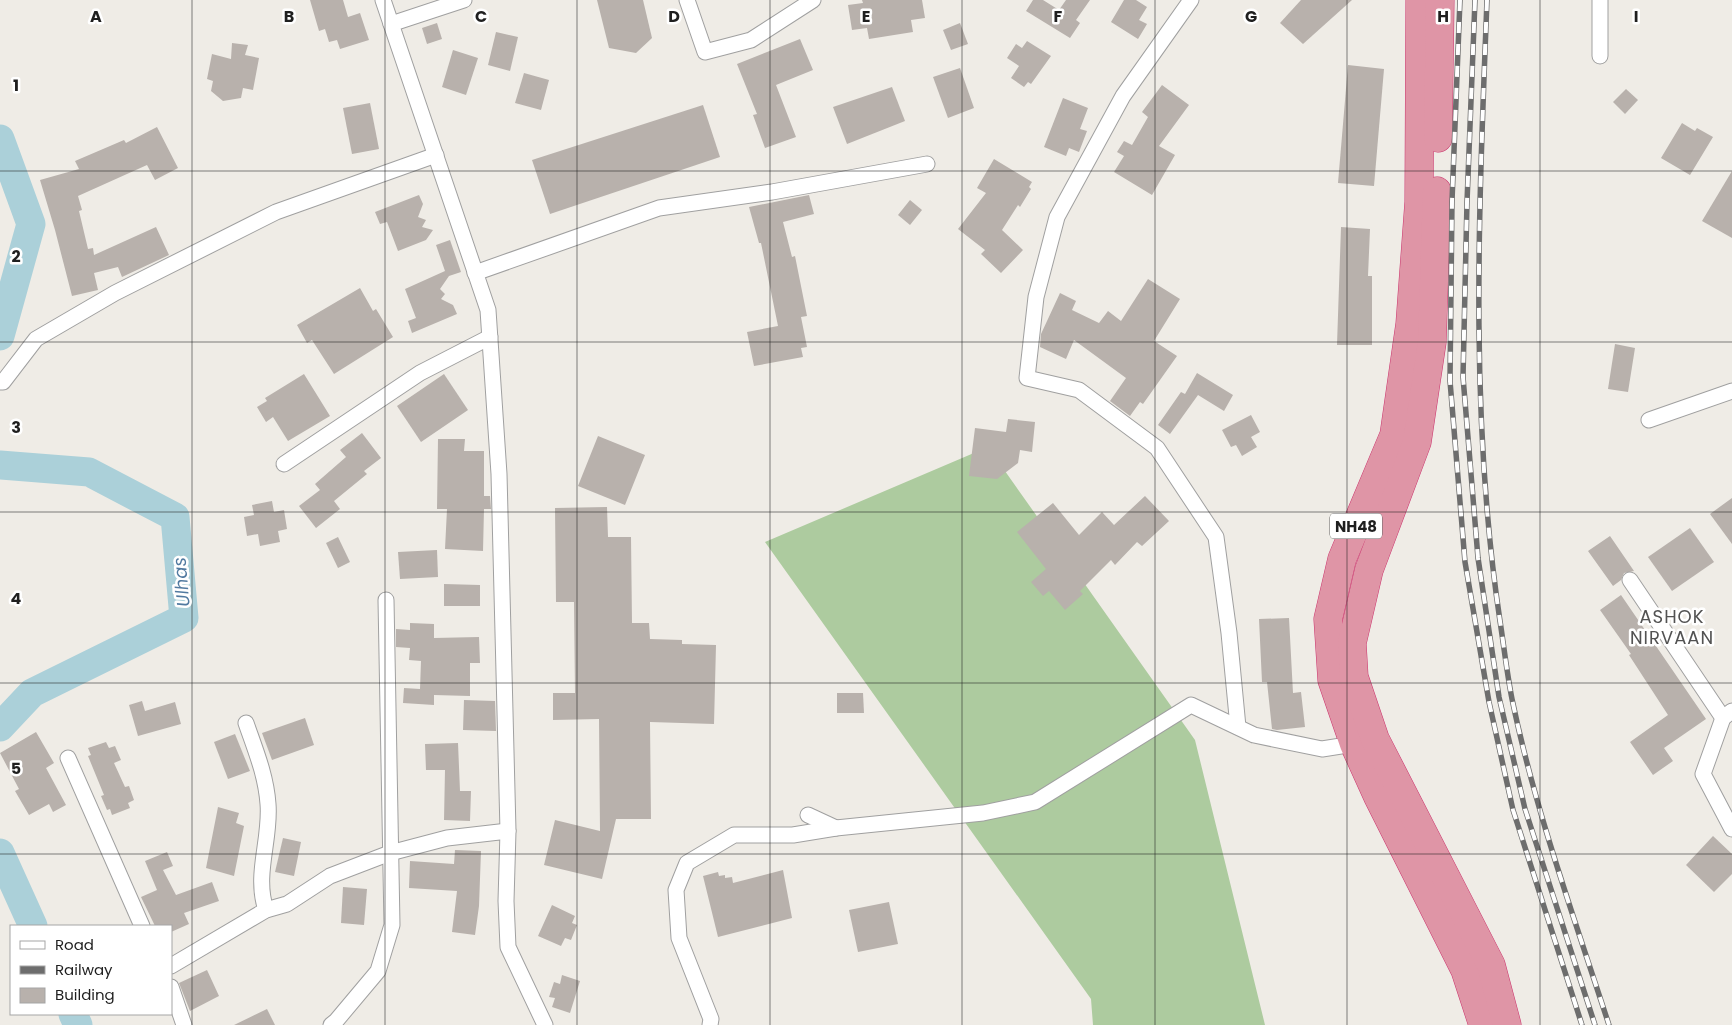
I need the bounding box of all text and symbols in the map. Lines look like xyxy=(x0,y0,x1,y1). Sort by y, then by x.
text: A xyxy=(90,5,102,28)
text: B xyxy=(284,5,294,28)
text: C xyxy=(475,5,487,28)
text: D xyxy=(668,5,680,28)
text: E xyxy=(862,5,870,28)
text: F xyxy=(1054,5,1063,28)
text: G xyxy=(1245,5,1257,28)
text: H xyxy=(1437,5,1449,28)
text: I xyxy=(1634,5,1638,28)
text: 1 xyxy=(13,74,19,97)
text: 2 xyxy=(11,245,21,268)
text: 3 xyxy=(11,416,21,439)
road number: NH48 xyxy=(1330,514,1382,538)
water label: Ulhas xyxy=(166,556,196,608)
text: 4 xyxy=(11,587,22,610)
district label: ASHOK NIRVAAN xyxy=(1630,604,1714,650)
text: 5 xyxy=(11,757,21,780)
legend xyxy=(10,925,172,1015)
text: Road xyxy=(55,934,94,955)
text: Railway xyxy=(55,959,113,980)
text: Building xyxy=(55,984,115,1005)

